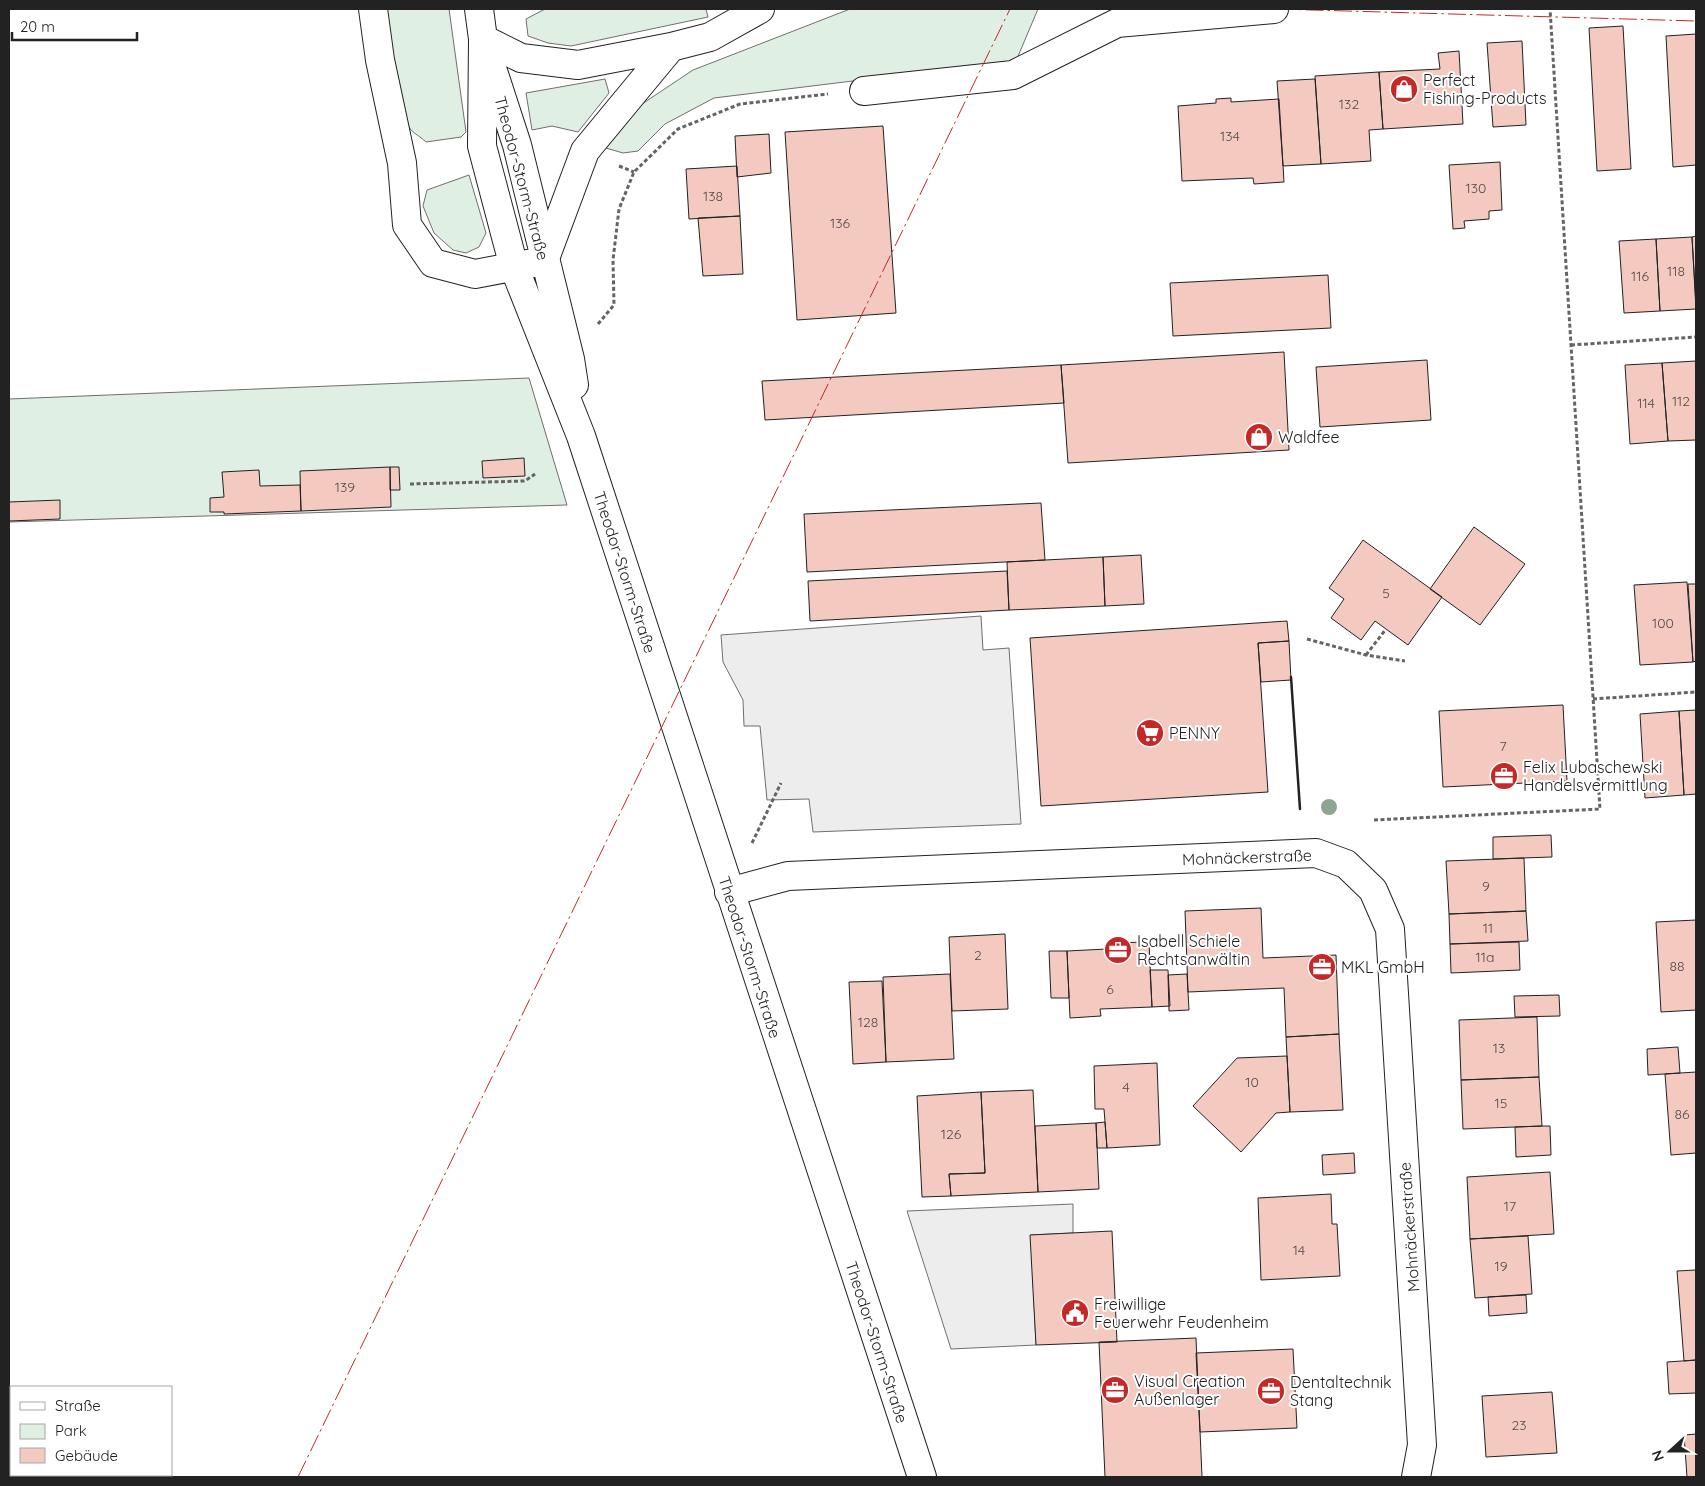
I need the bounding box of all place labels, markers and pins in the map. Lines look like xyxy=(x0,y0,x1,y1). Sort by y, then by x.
place label: Perfect Fishing-Products xyxy=(1423,70,1547,108)
shop icon: Perfect Fishing-Products xyxy=(1389,74,1419,104)
shop icon: Waldfee xyxy=(1244,422,1274,452)
place label: Waldfee xyxy=(1278,427,1339,447)
supermarket icon: PENNY xyxy=(1135,718,1165,748)
place label: PENNY xyxy=(1169,723,1220,743)
place label: Felix Lubaschewski Handelsvermittlung xyxy=(1523,757,1668,795)
office icon: Felix Lubaschewski Handelsvermittlung xyxy=(1489,761,1519,791)
place label: Isabell Schiele Rechtsanwältin xyxy=(1137,931,1250,969)
office icon: Isabell Schiele Rechtsanwältin xyxy=(1103,935,1133,965)
office icon: MKL GmbH xyxy=(1307,952,1337,982)
place label: MKL GmbH xyxy=(1341,957,1425,977)
place label: Freiwillige Feuerwehr Feudenheim xyxy=(1094,1294,1269,1332)
public building icon: Freiwillige Feuerwehr Feudenheim xyxy=(1060,1298,1090,1328)
place label: Visual Creation Außenlager xyxy=(1134,1371,1245,1409)
place label: Dentaltechnik Stang xyxy=(1290,1372,1392,1410)
office icon: Visual Creation Außenlager xyxy=(1100,1375,1130,1405)
office icon: Dentaltechnik Stang xyxy=(1256,1376,1286,1406)

